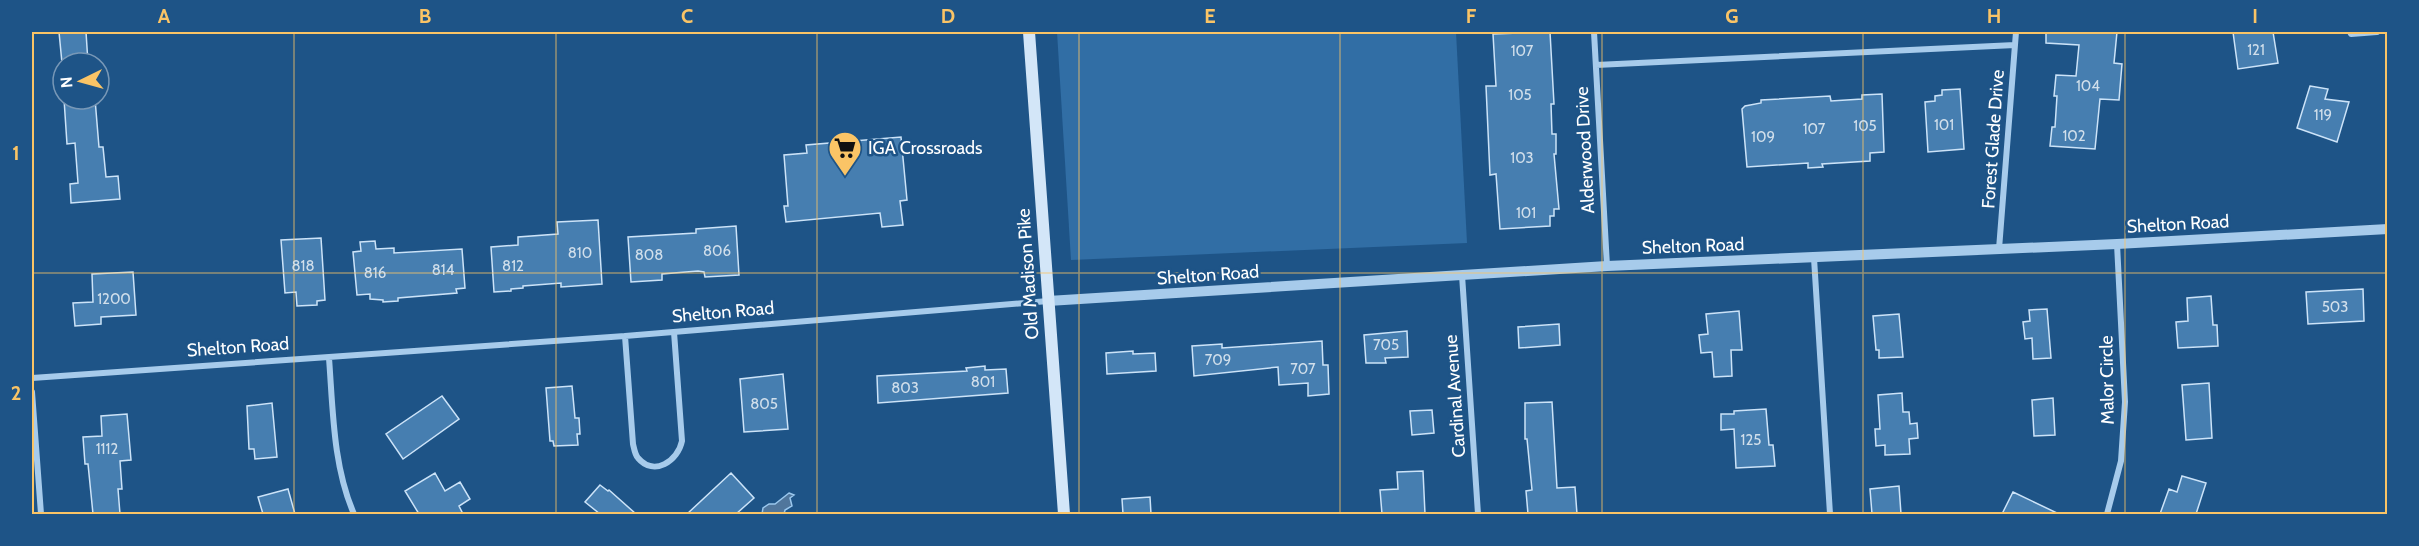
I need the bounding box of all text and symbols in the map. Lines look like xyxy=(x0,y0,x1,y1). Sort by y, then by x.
text: A xyxy=(158,4,171,28)
text: B xyxy=(419,4,431,28)
text: C xyxy=(681,4,693,28)
text: D xyxy=(941,4,955,28)
text: E xyxy=(1204,4,1216,28)
text: F xyxy=(1466,4,1477,28)
text: G xyxy=(1725,4,1739,28)
text: H xyxy=(1987,4,2001,28)
text: I xyxy=(2252,4,2258,28)
house number: 121 xyxy=(2247,41,2265,59)
house number: 107 xyxy=(1511,42,1534,60)
north arrow xyxy=(51,51,111,111)
street label: Forest Glade Drive xyxy=(1977,69,2009,209)
text: N xyxy=(57,76,77,89)
house number: 104 xyxy=(2076,77,2100,95)
house number: 105 xyxy=(1508,86,1532,104)
street label: Alderwood Drive xyxy=(1571,86,1599,214)
house number: 119 xyxy=(2314,106,2332,124)
house number: 101 xyxy=(1934,116,1954,134)
house number: 105 xyxy=(1853,117,1877,135)
house number: 107 xyxy=(1803,120,1826,138)
house number: 102 xyxy=(2062,127,2086,145)
house number: 109 xyxy=(1751,128,1775,146)
supermarket icon: IGA Crossroads xyxy=(827,130,863,177)
place label: IGA Crossroads xyxy=(868,137,982,159)
text: 1 xyxy=(12,141,20,165)
house number: 103 xyxy=(1510,149,1534,167)
house number: 101 xyxy=(1516,204,1536,222)
street label: Old Madison Pike xyxy=(1012,208,1044,340)
street label: Shelton Road xyxy=(2126,210,2230,238)
street label: Shelton Road xyxy=(1641,233,1745,259)
house number: 806 xyxy=(703,242,731,260)
house number: 810 xyxy=(568,244,592,262)
house number: 808 xyxy=(635,246,663,264)
house number: 818 xyxy=(291,257,315,275)
house number: 812 xyxy=(502,257,524,275)
street label: Shelton Road xyxy=(1156,260,1260,290)
house number: 814 xyxy=(432,261,455,279)
house number: 816 xyxy=(364,264,386,282)
house number: 1200 xyxy=(97,290,131,308)
street label: Shelton Road xyxy=(671,297,775,327)
house number: 503 xyxy=(2322,298,2348,316)
street label: Shelton Road xyxy=(186,332,290,362)
street label: Cardinal Avenue xyxy=(1440,334,1470,458)
street label: Malor Circle xyxy=(2095,335,2119,425)
house number: 705 xyxy=(1373,336,1399,354)
house number: 709 xyxy=(1205,351,1231,369)
house number: 707 xyxy=(1290,360,1316,378)
house number: 801 xyxy=(971,373,995,391)
house number: 803 xyxy=(891,379,919,397)
text: 2 xyxy=(11,381,21,405)
house number: 805 xyxy=(750,395,778,413)
house number: 125 xyxy=(1741,431,1761,449)
house number: 1112 xyxy=(96,440,118,458)

